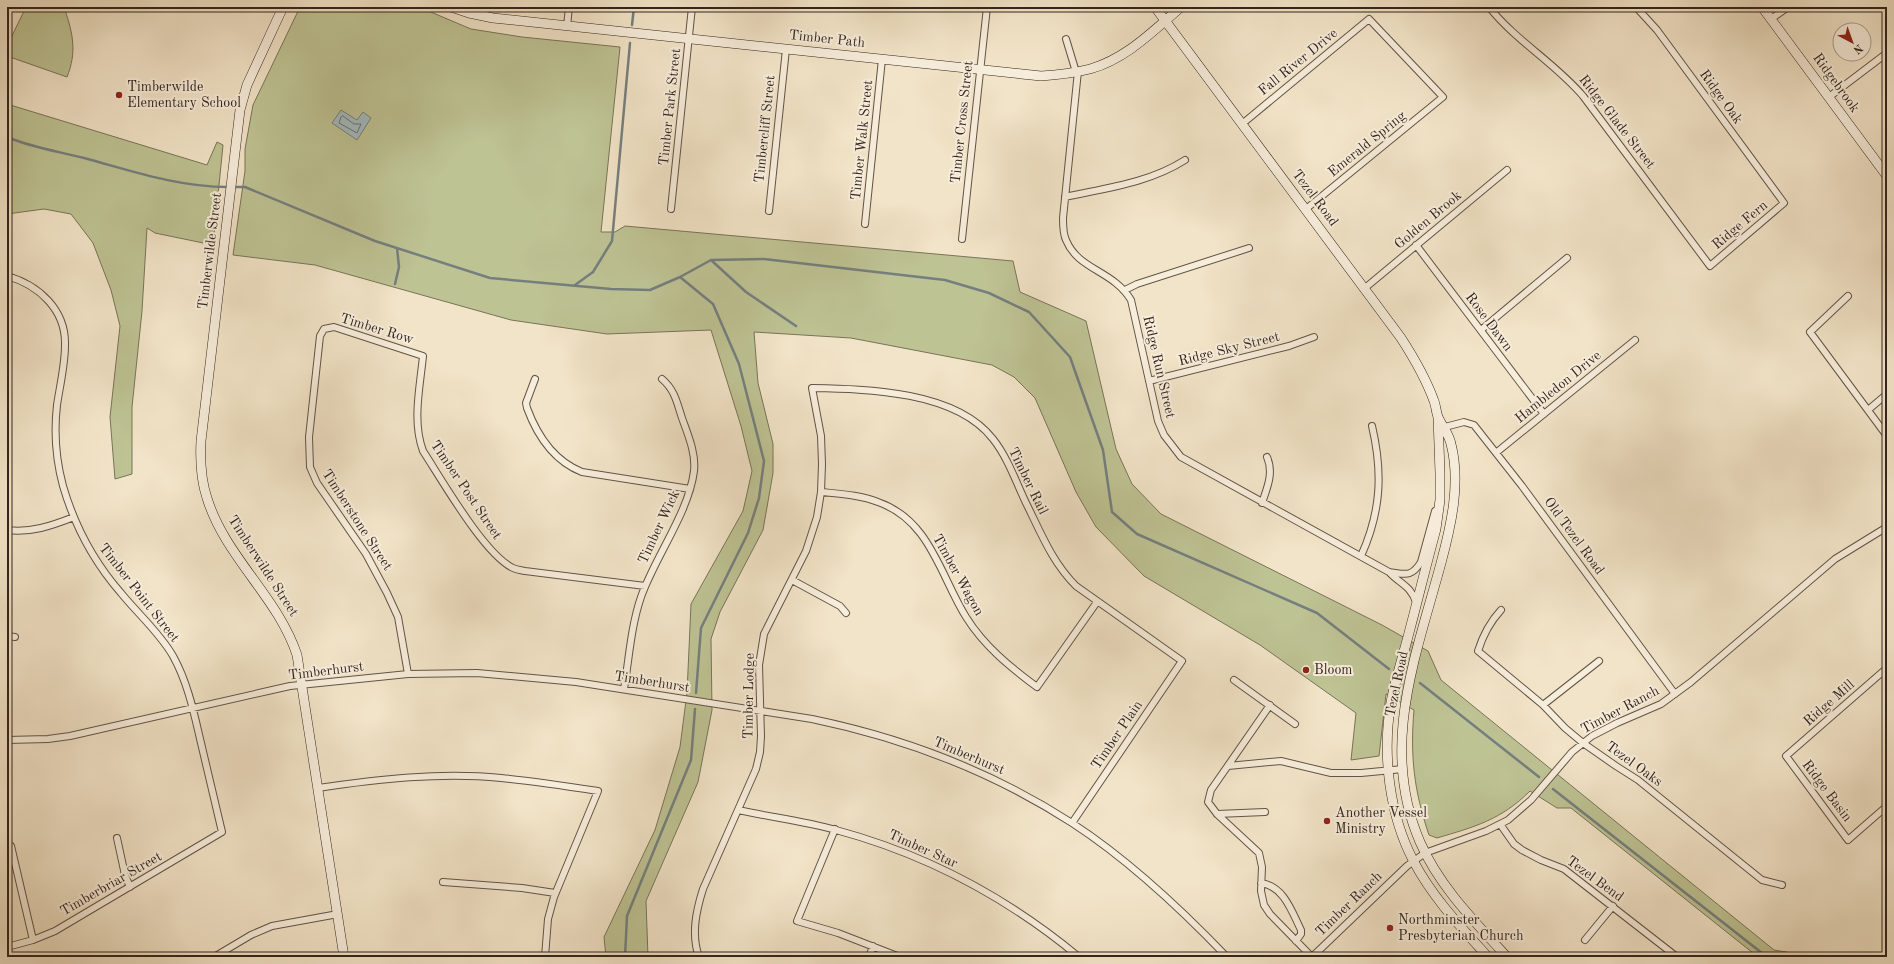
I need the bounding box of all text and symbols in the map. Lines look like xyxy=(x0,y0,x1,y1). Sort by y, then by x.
north arrow xyxy=(1832,22,1872,62)
street label: Fall River Drive xyxy=(1256,26,1340,98)
street label: Timber Path xyxy=(788,28,866,50)
text: N xyxy=(1850,42,1864,56)
street label: Timber Park Street xyxy=(657,47,683,166)
street label: Ridgebrook xyxy=(1810,51,1862,115)
street label: Timber Cross Street xyxy=(949,60,975,184)
street label: Ridge Oak xyxy=(1697,67,1745,127)
street label: Ridge Glade Street xyxy=(1576,73,1658,172)
street label: Timbercliff Street xyxy=(752,74,778,184)
street label: Timber Walk Street xyxy=(849,79,875,201)
place label: Timberwilde Elementary School xyxy=(127,80,241,110)
marker: Timberwilde Elementary School xyxy=(114,90,124,100)
street label: Emerald Spring xyxy=(1326,108,1409,179)
street label: Tezel Road xyxy=(1289,167,1341,229)
street label: Golden Brook xyxy=(1392,188,1464,252)
street label: Timberwilde Street xyxy=(196,192,224,310)
street label: Ridge Fern xyxy=(1710,198,1771,252)
street label: Rose Dawn xyxy=(1463,290,1516,354)
street label: Timber Row xyxy=(339,311,415,347)
street label: Ridge Run Street xyxy=(1140,314,1178,420)
street label: Ridge Sky Street xyxy=(1177,330,1281,368)
street label: Hambledon Drive xyxy=(1512,348,1604,426)
street label: Timber Post Street xyxy=(428,438,504,542)
street label: Timber Rail xyxy=(1006,445,1050,517)
street label: Timberstone Street xyxy=(319,467,395,573)
street label: Timber Wick xyxy=(636,488,682,566)
street label: Old Tezel Road xyxy=(1541,495,1607,577)
street label: Timberwilde Street xyxy=(225,513,301,619)
street label: Timber Wagon xyxy=(930,532,986,619)
street label: Timber Point Street xyxy=(96,541,182,645)
street label: Tezel Road xyxy=(1383,650,1411,718)
street label: Timber Lodge xyxy=(741,653,757,739)
street label: Timberhurst xyxy=(287,659,365,683)
place label: Bloom xyxy=(1314,663,1352,677)
marker: Bloom xyxy=(1301,665,1311,675)
street label: Timberhurst xyxy=(613,669,691,695)
street label: Ridge Mill xyxy=(1801,677,1857,729)
street label: Timber Ranch xyxy=(1579,683,1662,736)
street label: Timber Plain xyxy=(1089,698,1145,772)
street label: Timberhurst xyxy=(931,735,1007,777)
street label: Tezel Oaks xyxy=(1603,739,1665,789)
street label: Ridge Basin xyxy=(1799,758,1855,825)
place label: Another Vessel Ministry xyxy=(1335,806,1427,836)
marker: Another Vessel Ministry xyxy=(1322,816,1332,826)
street label: Timber Star xyxy=(886,827,960,871)
street label: Timberbriar Street xyxy=(58,849,164,919)
street label: Tezel Bend xyxy=(1564,854,1626,904)
street label: Timber Ranch xyxy=(1313,869,1385,939)
place label: Northminster Presbyterian Church xyxy=(1398,913,1524,943)
marker: Northminster Presbyterian Church xyxy=(1385,923,1395,933)

